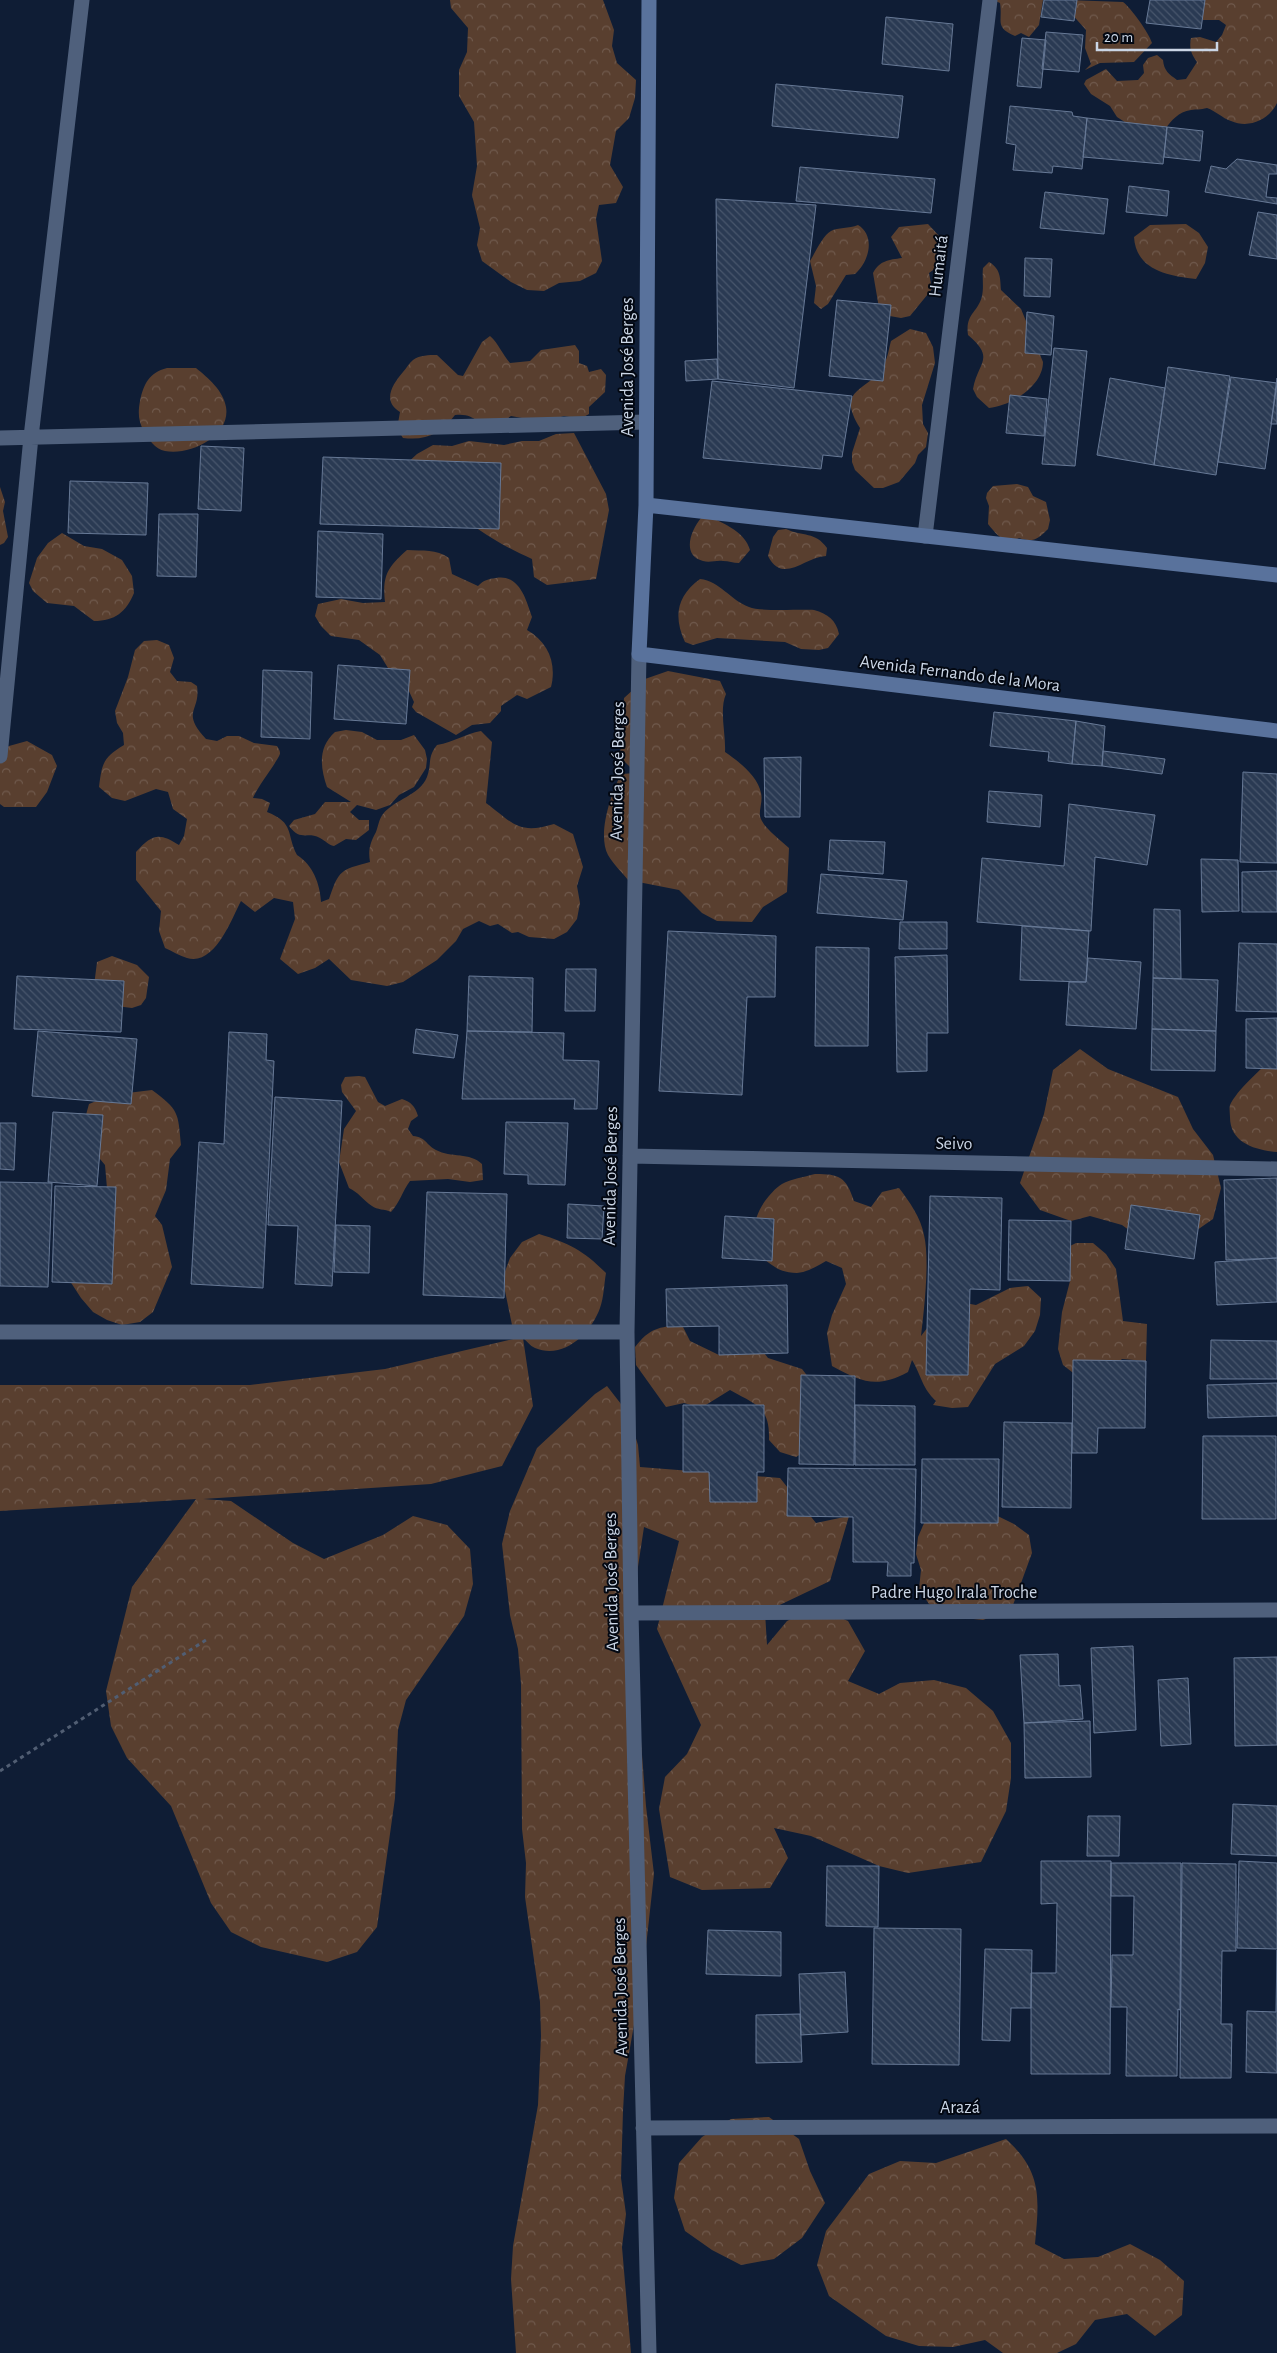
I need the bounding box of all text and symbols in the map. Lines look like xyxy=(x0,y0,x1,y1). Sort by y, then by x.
scale bar xyxy=(1097,20,1217,52)
text: 20 m xyxy=(1104,30,1133,45)
street label: Humaitá xyxy=(926,234,952,298)
street label: Avenida José Berges xyxy=(619,297,637,437)
street label: Avenida Fernando de la Mora xyxy=(859,653,1061,695)
street label: Avenida José Berges xyxy=(608,701,628,841)
street label: Avenida José Berges xyxy=(601,1106,621,1246)
street label: Seivo xyxy=(935,1135,973,1153)
street label: Avenida José Berges xyxy=(602,1512,622,1652)
street label: Padre Hugo Irala Troche xyxy=(871,1584,1037,1602)
street label: Avenida José Berges xyxy=(611,1917,631,2057)
street label: Arazá xyxy=(940,2099,980,2117)

